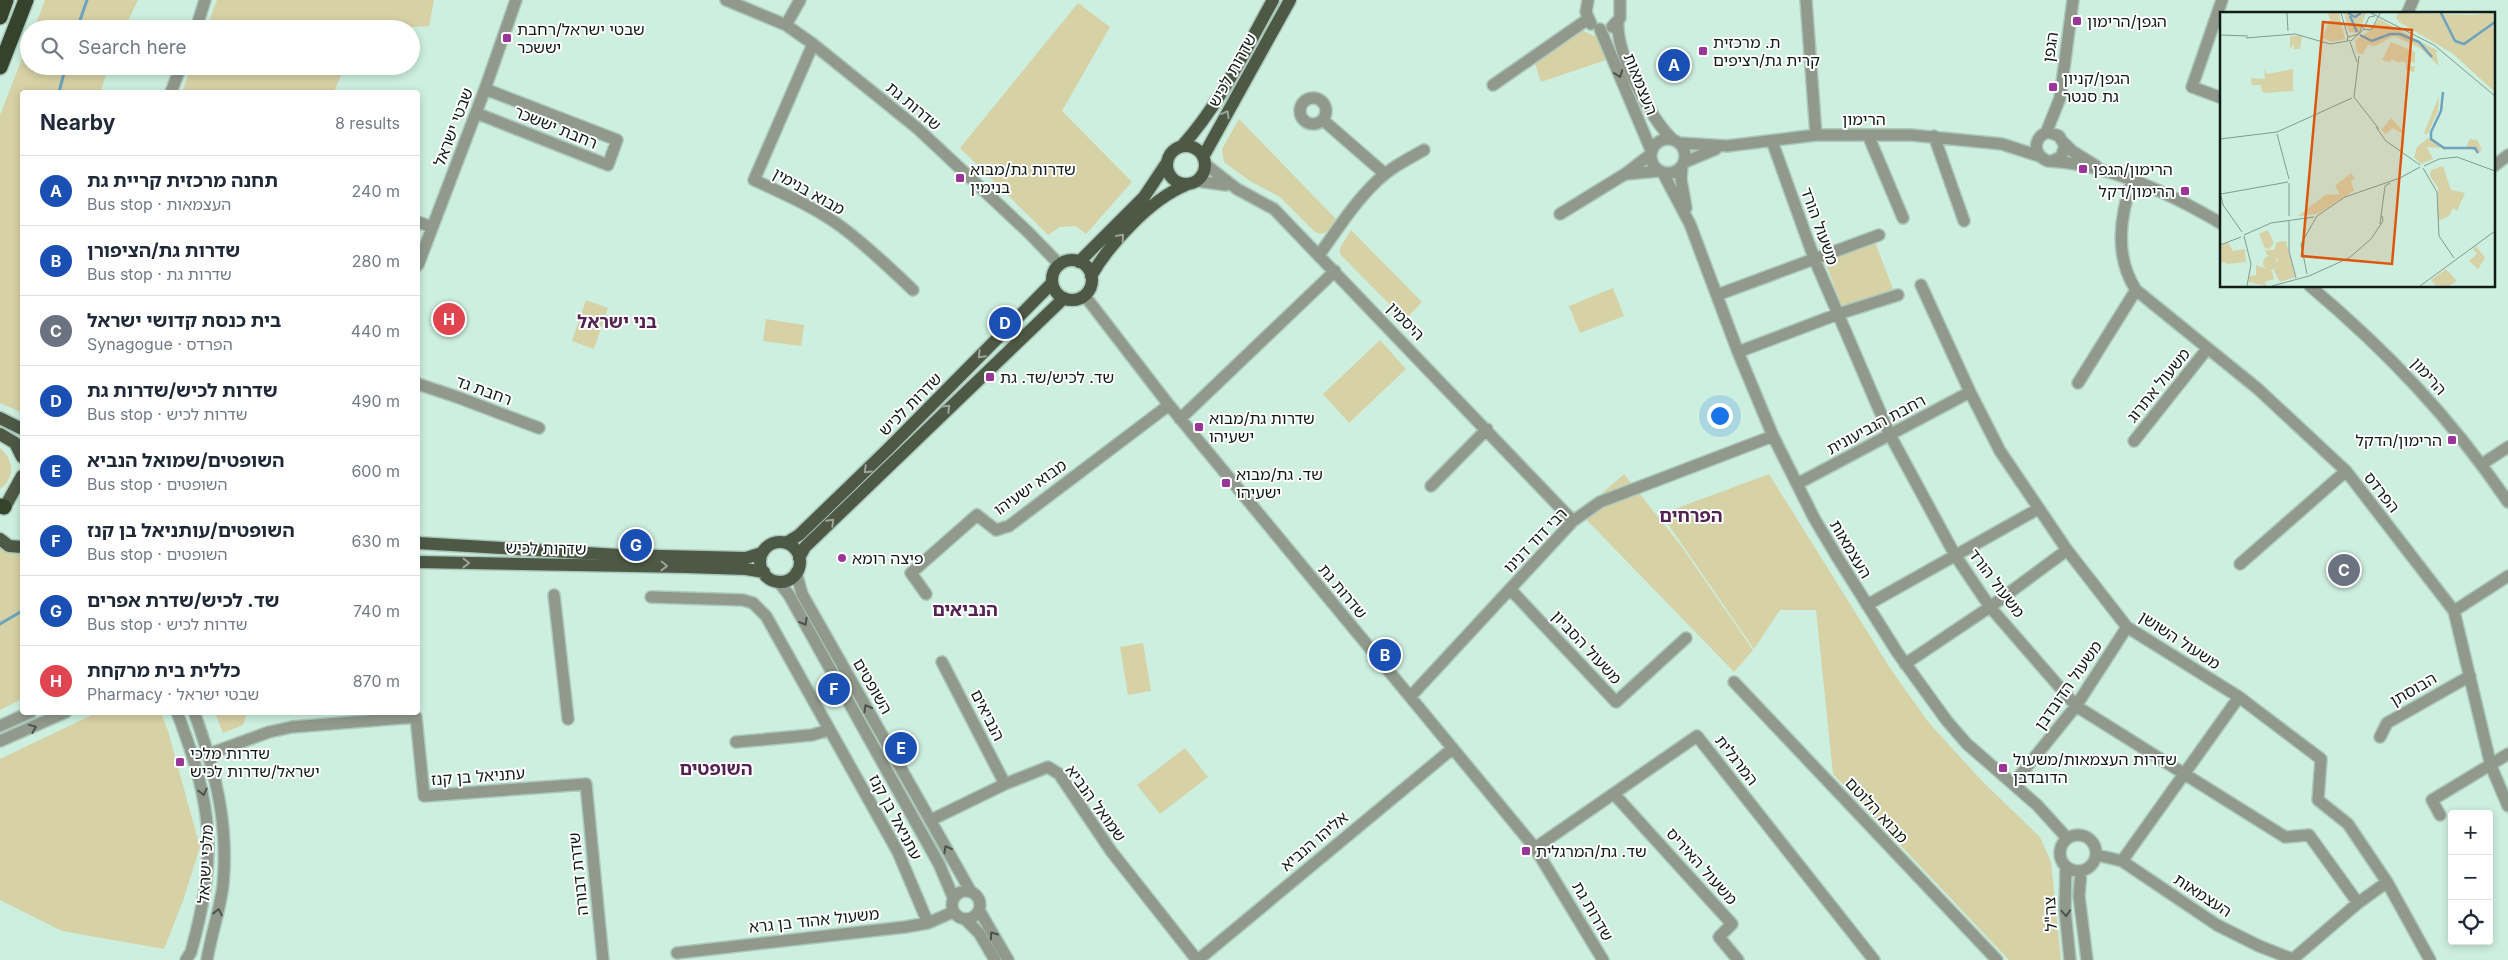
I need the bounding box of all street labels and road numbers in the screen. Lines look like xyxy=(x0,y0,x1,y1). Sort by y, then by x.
street label: שדרות לכיש xyxy=(1204,30,1260,110)
street label: הגפן xyxy=(2038,31,2062,63)
street label: העצמאות xyxy=(1620,50,1662,118)
street label: שדרות גת xyxy=(883,77,945,135)
street label: שבטי ישראל xyxy=(429,85,477,169)
street label: רחבת יששכר xyxy=(512,101,600,153)
street label: הרימון xyxy=(1842,109,1886,129)
street label: מבוא בנימין xyxy=(769,163,849,219)
street label: משעול הורד xyxy=(1797,184,1843,268)
street label: היסמין xyxy=(1383,298,1429,344)
street label: משעול אתרוג xyxy=(2122,344,2194,426)
street label: הרימון xyxy=(2407,353,2451,399)
street label: שדרות לכיש xyxy=(874,368,946,440)
street label: רחבת גד xyxy=(453,371,515,409)
street label: רחבת הגביעונית xyxy=(1823,390,1929,458)
street label: מבוא ישעיהו xyxy=(990,455,1070,519)
street label: הפרדס xyxy=(2360,468,2404,516)
street label: רבי דוד דנינו xyxy=(1499,503,1571,577)
street label: העצמאות xyxy=(1826,516,1876,582)
street label: שדרות לכיש xyxy=(505,537,587,559)
street label: משעול הורד xyxy=(1965,545,2029,621)
street label: שדרות גת xyxy=(1314,560,1372,622)
street label: משעול הסביון xyxy=(1548,606,1626,688)
street label: משעול השושן xyxy=(2136,606,2224,674)
street label: משעול הדובדבן xyxy=(2030,637,2106,733)
street label: השופטים xyxy=(849,655,897,717)
street label: הבוסתן xyxy=(2386,668,2440,710)
street label: הנביאים xyxy=(967,686,1009,744)
street label: המרגלית xyxy=(1711,731,1763,789)
street label: שמואל הנביא xyxy=(1061,761,1131,845)
street label: עתניאל בן קנז xyxy=(430,763,526,789)
street label: עתניאל בן קנז xyxy=(865,771,927,863)
street label: מבוא הלוטם xyxy=(1841,773,1913,847)
street label: אליהו הנביא xyxy=(1276,807,1352,875)
street label: משעול האיריס xyxy=(1662,823,1742,909)
street label: מלכי ישראל xyxy=(193,824,217,904)
street label: שדרת דבורה xyxy=(564,831,592,917)
street label: העצמאות xyxy=(2170,869,2236,921)
street label: שדרות גת xyxy=(1568,878,1618,944)
street label: צה"ל xyxy=(2039,896,2061,932)
street label: משעול אהוד בן גרא xyxy=(748,903,880,937)

